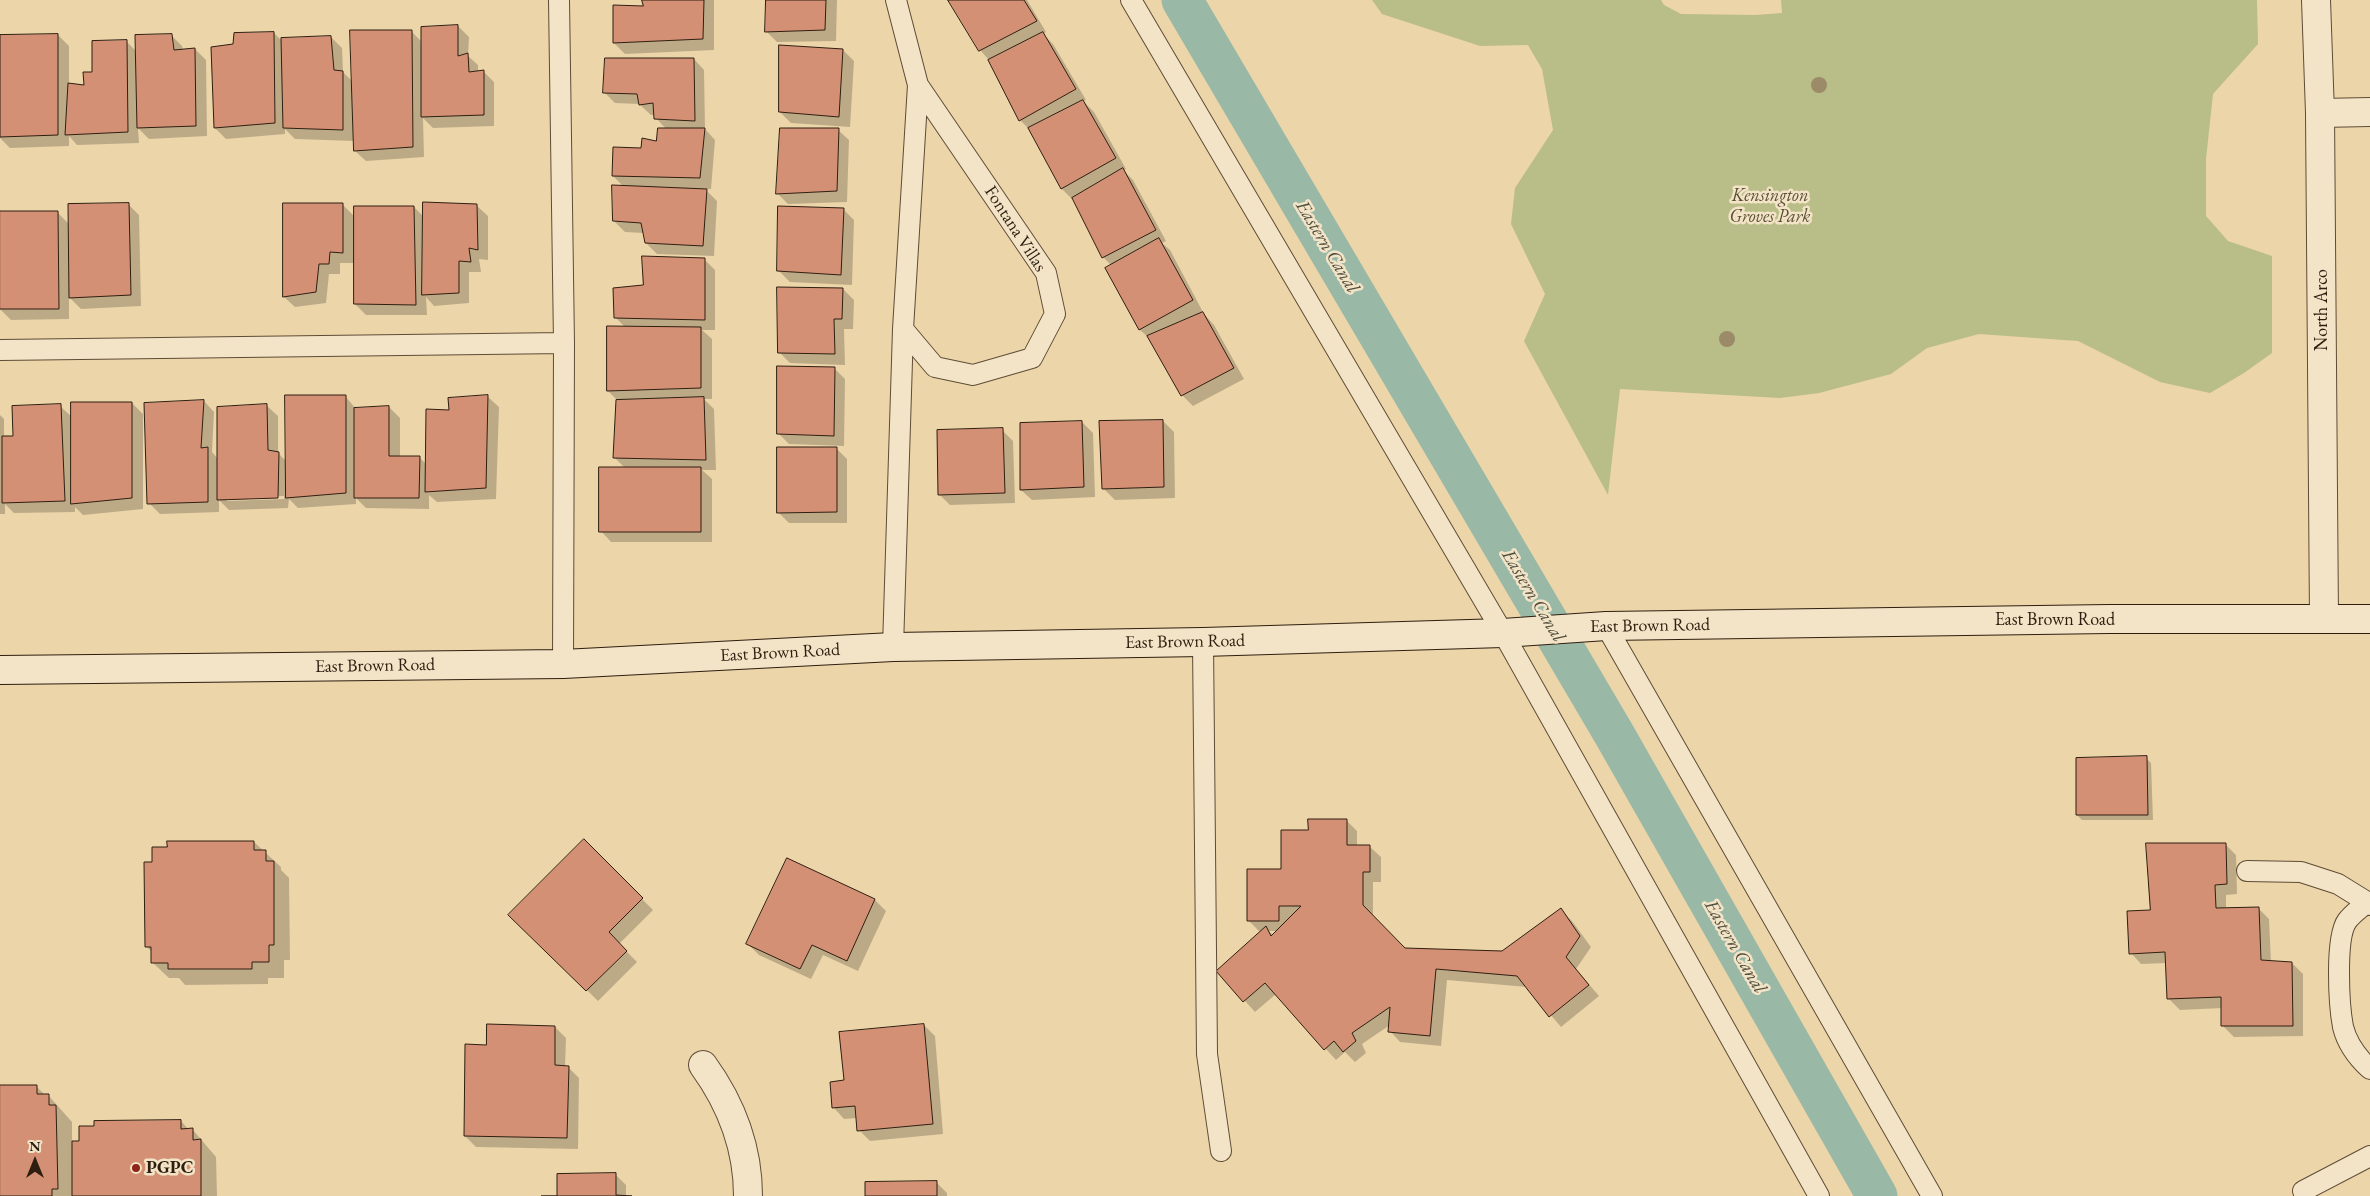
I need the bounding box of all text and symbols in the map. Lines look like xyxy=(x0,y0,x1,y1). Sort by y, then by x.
street label: Fontana Villas xyxy=(979,182,1051,276)
park label: Kensington Groves Park xyxy=(1730,185,1810,228)
water label: Eastern Canal xyxy=(1290,197,1364,297)
street label: North Arco xyxy=(2311,269,2333,351)
water label: Eastern Canal xyxy=(1496,546,1570,646)
street label: East Brown Road xyxy=(1995,609,2115,631)
street label: East Brown Road xyxy=(1590,614,1710,638)
street label: East Brown Road xyxy=(1125,630,1245,654)
street label: East Brown Road xyxy=(719,639,841,667)
street label: East Brown Road xyxy=(315,654,435,678)
water label: Eastern Canal xyxy=(1699,896,1771,998)
north arrow xyxy=(10,1136,60,1186)
text: N xyxy=(29,1137,41,1155)
place label: PGPC xyxy=(146,1157,194,1179)
marker: PGPC xyxy=(130,1162,142,1174)

